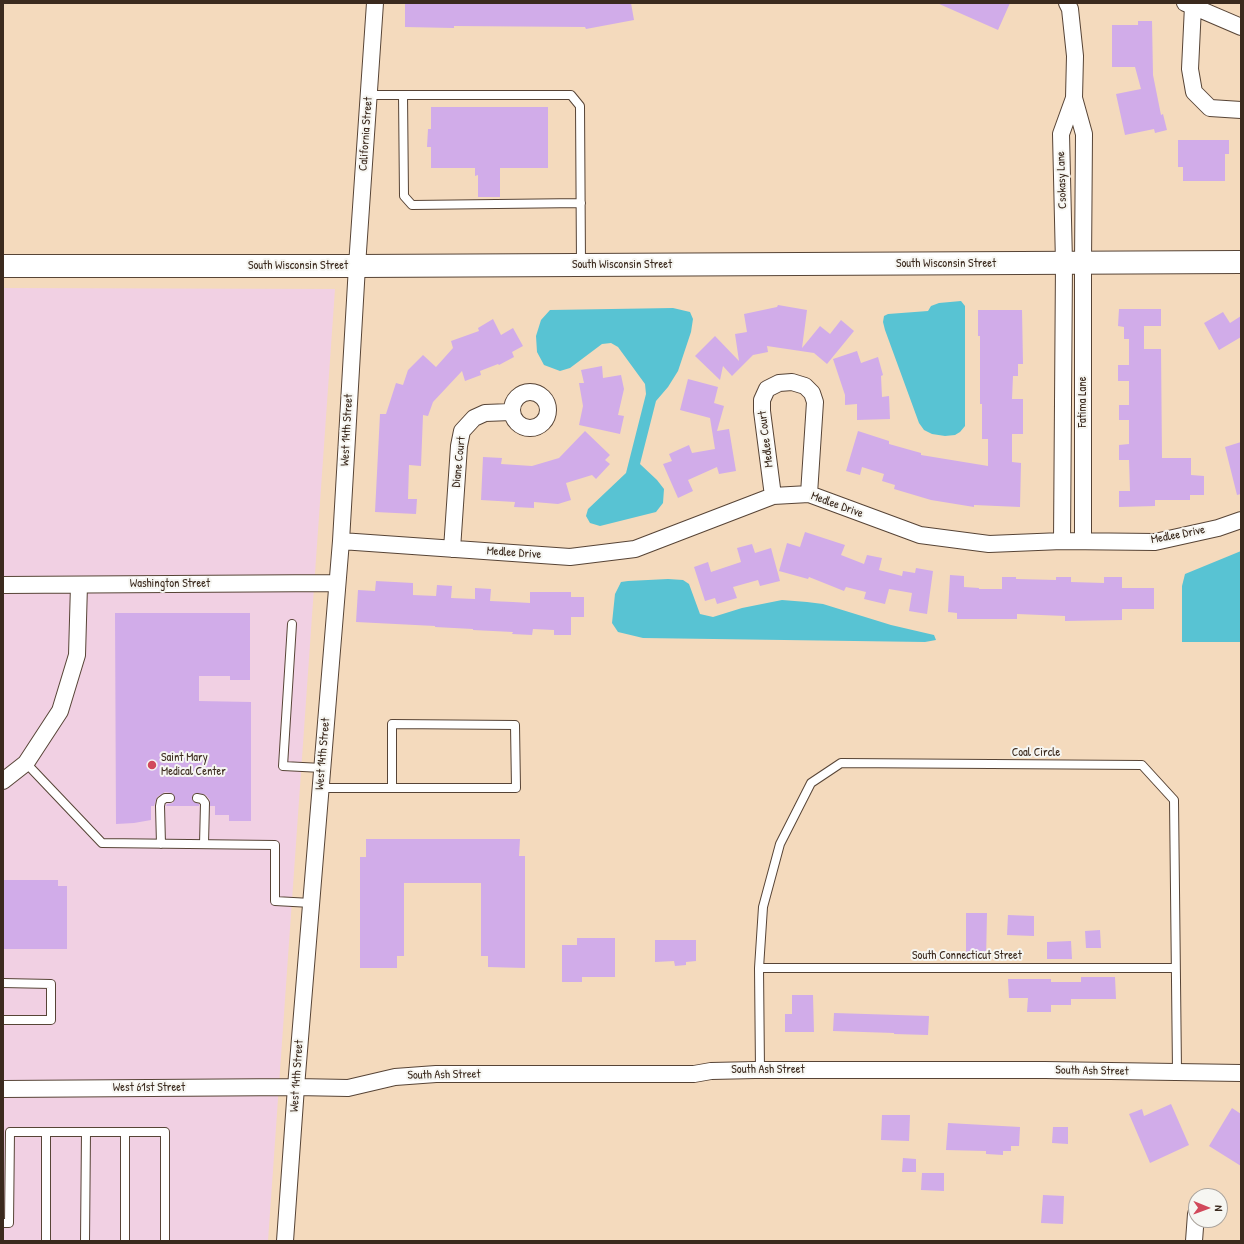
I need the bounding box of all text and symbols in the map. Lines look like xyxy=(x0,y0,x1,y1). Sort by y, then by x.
street label: California Street xyxy=(356,96,376,172)
street label: Csokasy Lane xyxy=(1054,151,1070,209)
street label: South Wisconsin Street xyxy=(896,257,996,271)
street label: South Wisconsin Street xyxy=(572,258,672,272)
street label: South Wisconsin Street xyxy=(248,259,348,273)
street label: Fatima Lane xyxy=(1076,376,1090,428)
street label: West 14th Street xyxy=(338,393,356,467)
street label: Medlee Court xyxy=(755,410,777,468)
street label: Diane Court xyxy=(449,436,469,488)
street label: Medlee Drive xyxy=(809,489,865,521)
street label: Medlee Drive xyxy=(1150,523,1206,547)
street label: Medlee Drive xyxy=(486,544,542,562)
street label: Washington Street xyxy=(130,577,210,591)
street label: West 14th Street xyxy=(313,717,333,791)
street label: Coal Circle xyxy=(1012,746,1060,760)
place label: Saint Mary Medical Center xyxy=(161,751,226,779)
marker: Saint Mary Medical Center xyxy=(146,759,158,771)
street label: South Connecticut Street xyxy=(912,949,1022,963)
street label: West 14th Street xyxy=(287,1039,307,1113)
street label: South Ash Street xyxy=(731,1063,805,1077)
street label: South Ash Street xyxy=(1055,1063,1129,1079)
street label: South Ash Street xyxy=(407,1067,481,1083)
street label: West 61st Street xyxy=(113,1081,185,1095)
north arrow xyxy=(1188,1188,1228,1228)
text: N xyxy=(1212,1205,1226,1211)

